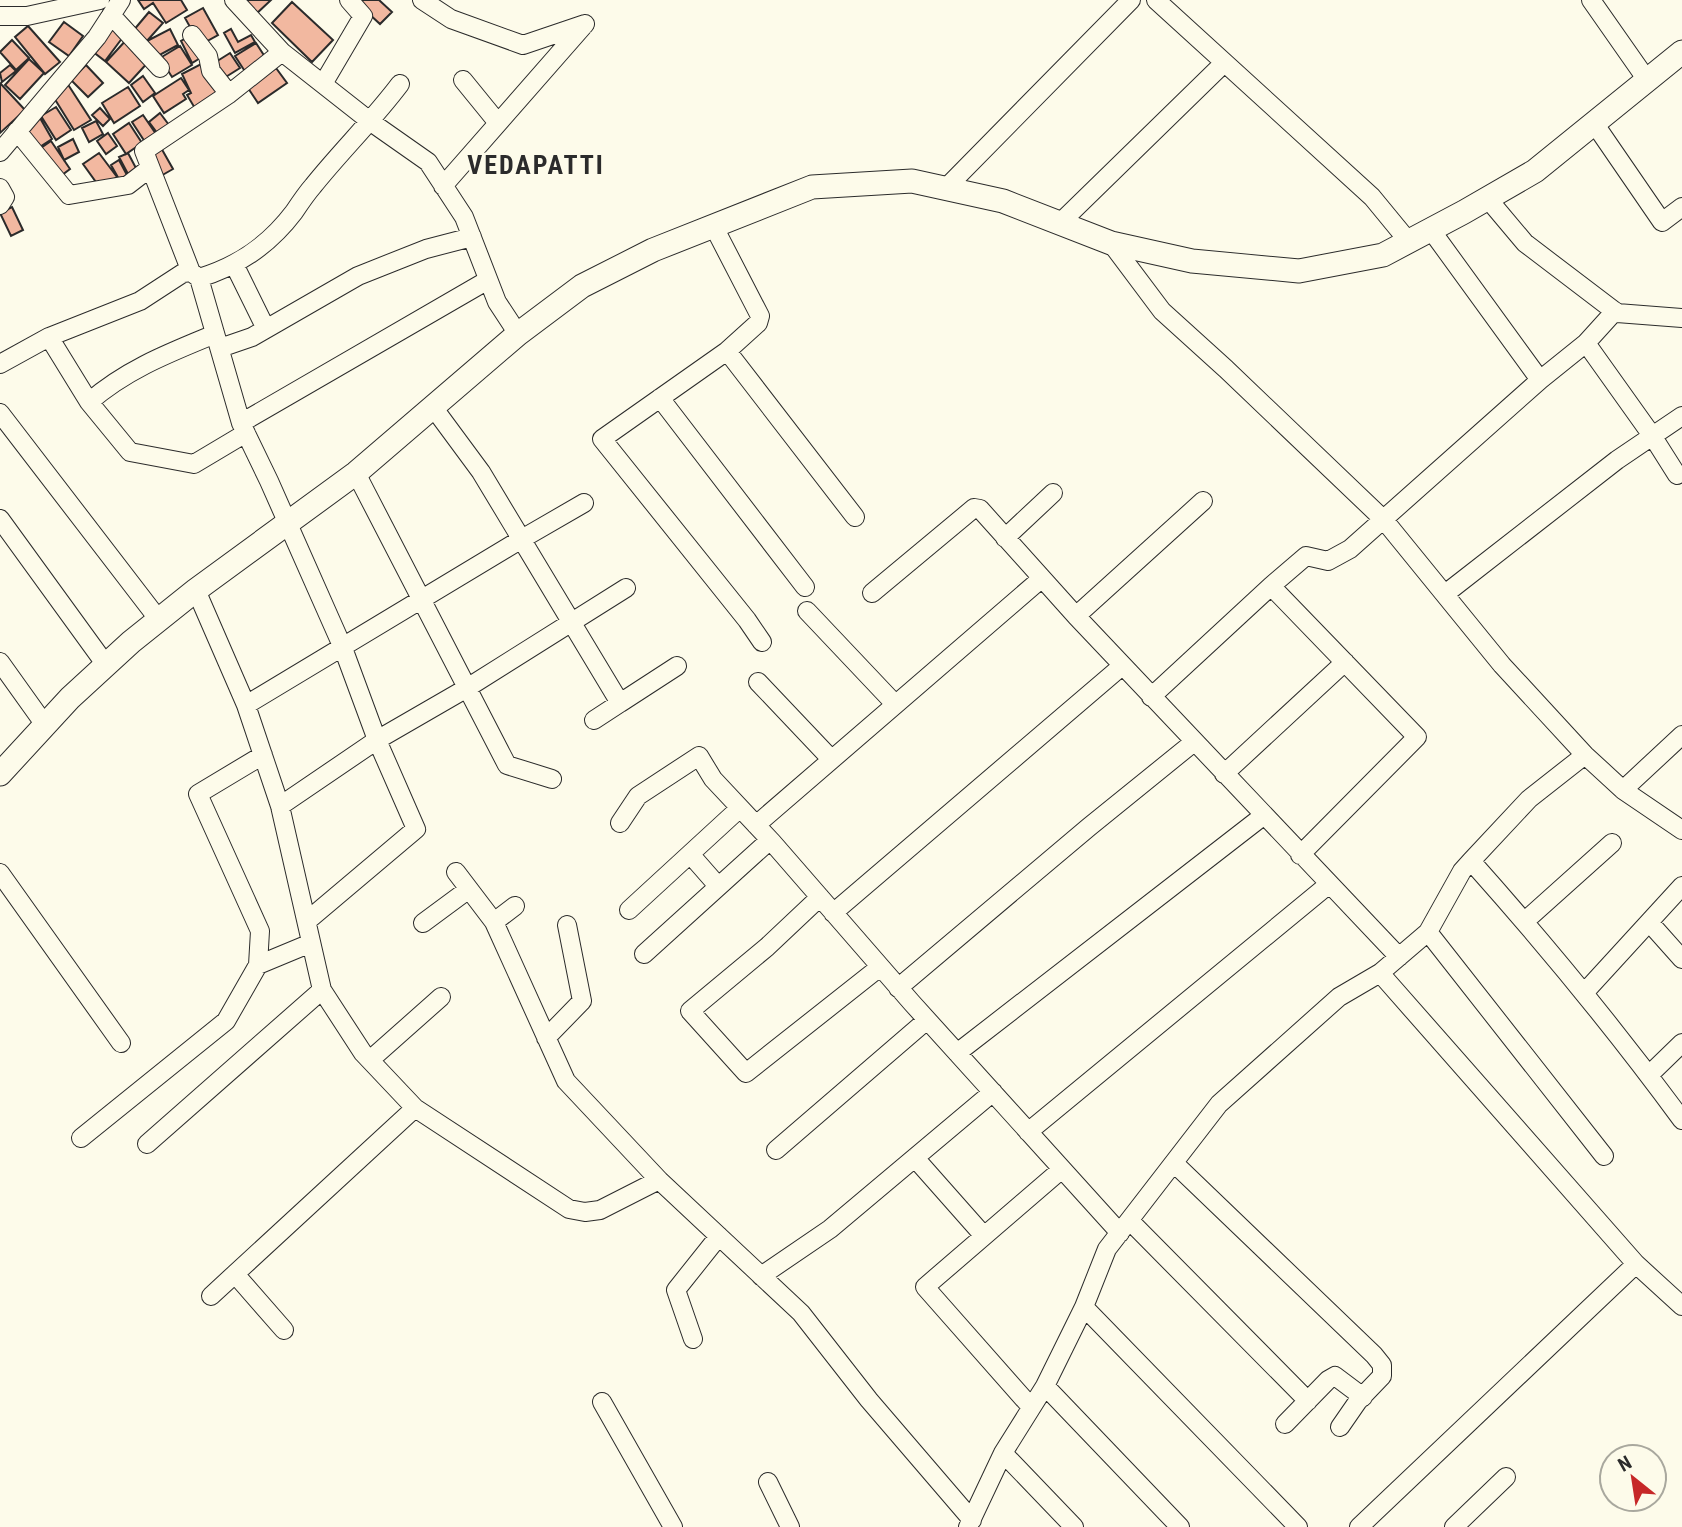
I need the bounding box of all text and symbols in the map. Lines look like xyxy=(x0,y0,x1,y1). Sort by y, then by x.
district label: VEDAPATTI xyxy=(467,150,605,180)
north arrow xyxy=(1598,1443,1668,1513)
text: N xyxy=(1614,1451,1636,1477)

